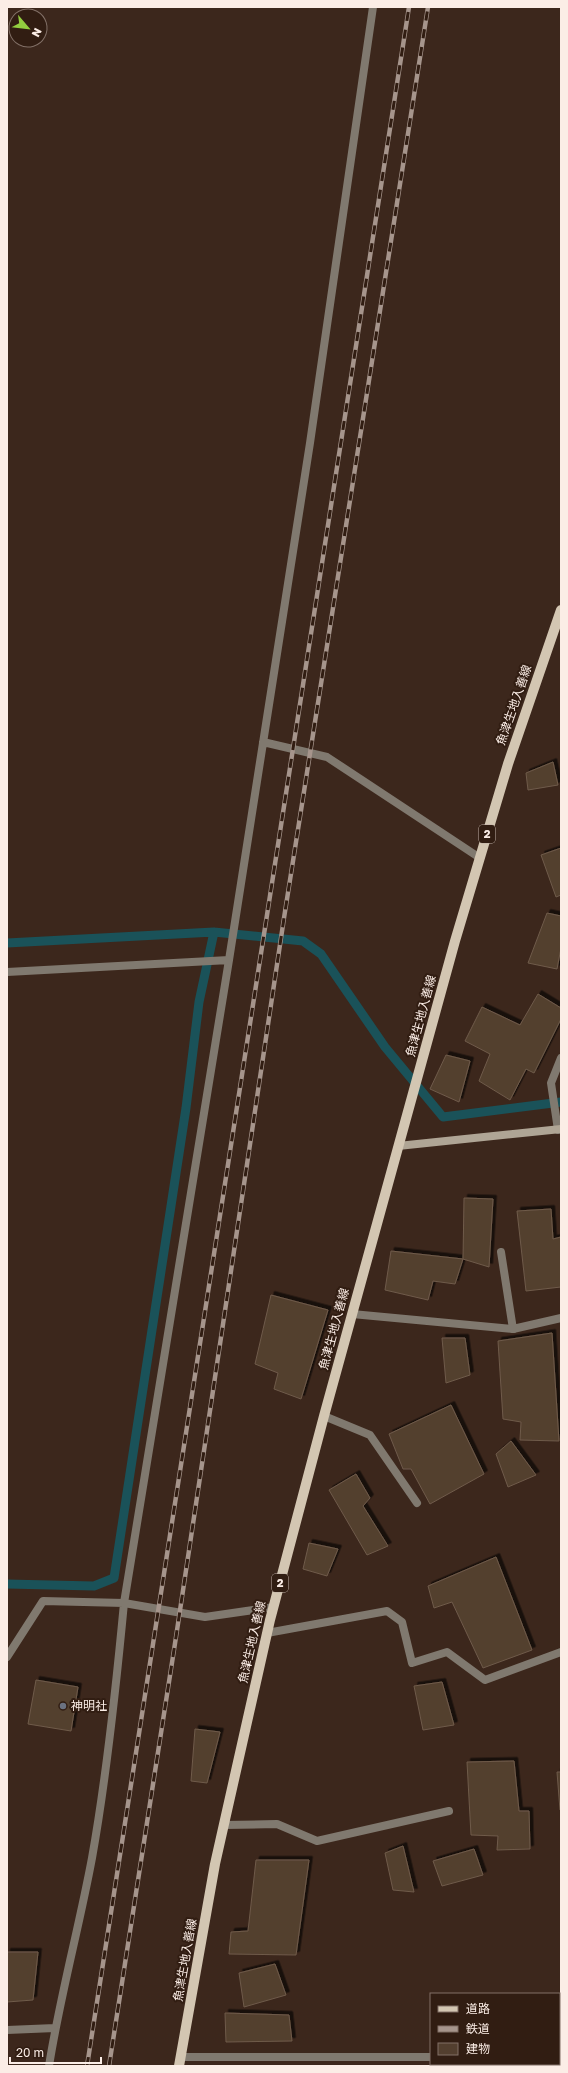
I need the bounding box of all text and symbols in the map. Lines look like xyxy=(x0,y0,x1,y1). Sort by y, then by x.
north arrow xyxy=(8,8,48,48)
text: N xyxy=(30,26,45,40)
street label: 魚津生地入善線 xyxy=(493,663,534,747)
road number: 2 xyxy=(479,825,495,843)
street label: 魚津生地入善線 xyxy=(402,973,439,1058)
street label: 魚津生地入善線 xyxy=(315,1286,352,1371)
road number: 2 xyxy=(272,1574,288,1592)
street label: 魚津生地入善線 xyxy=(235,1599,268,1685)
place label: 神明社 xyxy=(71,1698,107,1713)
marker: 神明社 xyxy=(58,1701,68,1711)
street label: 魚津生地入善線 xyxy=(170,1917,199,2003)
legend xyxy=(430,1993,560,2065)
text: 道路 xyxy=(466,2001,490,2016)
text: 鉄道 xyxy=(466,2021,490,2036)
scale bar xyxy=(10,2039,101,2065)
text: 建物 xyxy=(466,2041,490,2056)
text: 20 m xyxy=(16,2045,44,2060)

